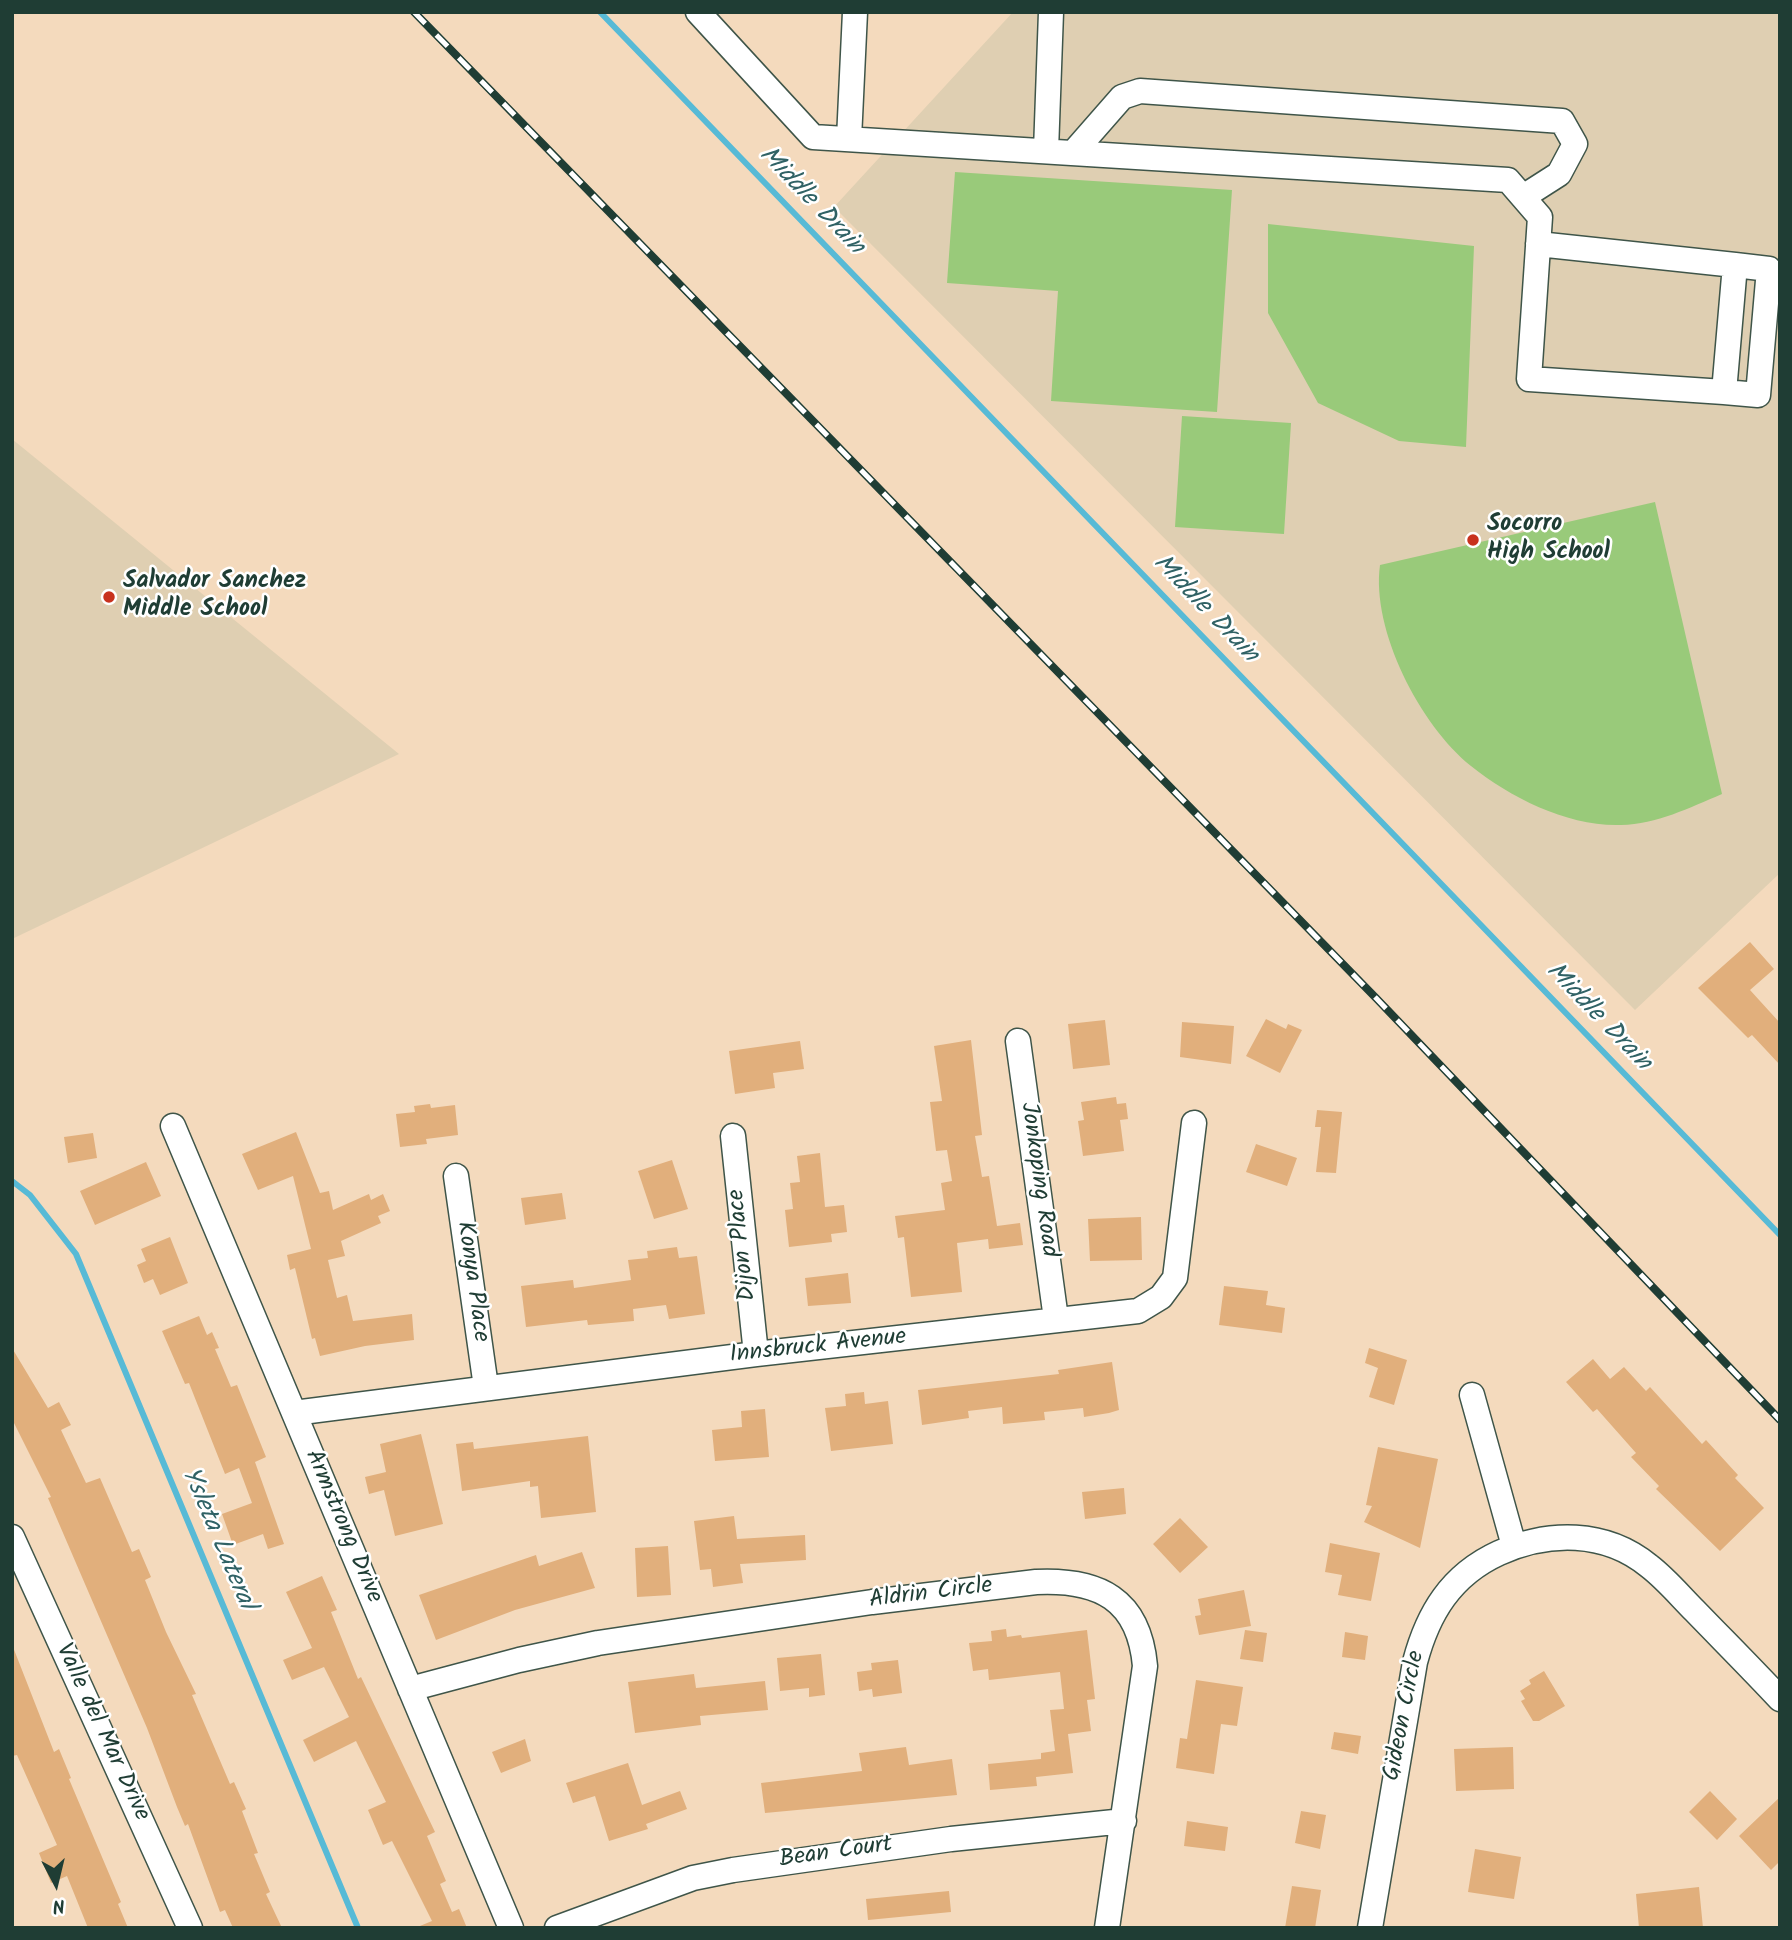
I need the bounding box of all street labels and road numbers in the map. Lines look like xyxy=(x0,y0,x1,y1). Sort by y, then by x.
street label: Jonkoping Road xyxy=(1012,1101,1062,1259)
street label: Dijon Place xyxy=(724,1188,764,1302)
street label: Konya Place xyxy=(448,1220,494,1344)
street label: Innsbruck Avenue xyxy=(728,1324,908,1372)
street label: Armstrong Drive xyxy=(297,1446,387,1608)
street label: Aldrin Circle xyxy=(868,1573,994,1617)
street label: Valle del Mar Drive xyxy=(47,1640,155,1826)
street label: Gideon Circle xyxy=(1379,1649,1433,1783)
street label: Bean Court xyxy=(778,1832,894,1876)

